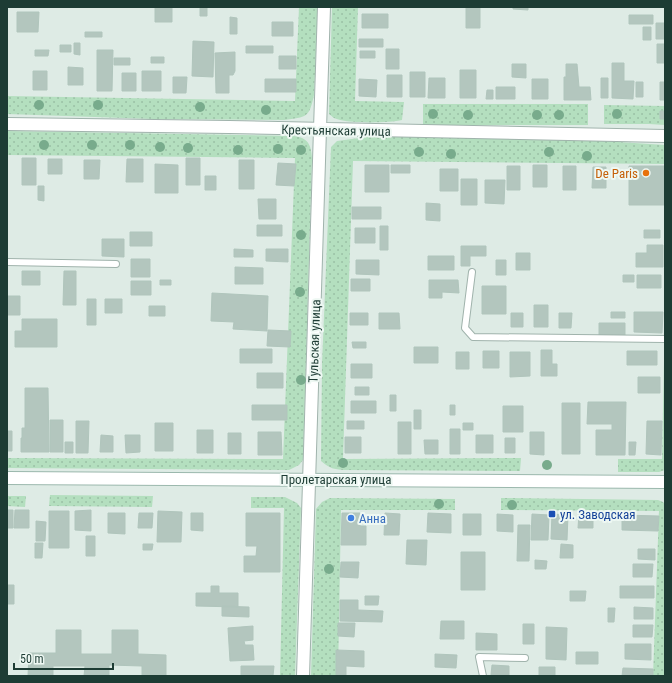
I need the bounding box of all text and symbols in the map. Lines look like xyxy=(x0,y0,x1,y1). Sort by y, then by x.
street label: Крестьянская улица xyxy=(281,122,391,139)
place label: De Paris xyxy=(595,166,638,181)
marker: De Paris xyxy=(641,168,651,178)
street label: Тульская улица xyxy=(306,299,323,383)
street label: Пролетарская улица xyxy=(281,472,391,487)
place label: ул. Заводская xyxy=(560,507,636,522)
marker: ул. Заводская xyxy=(547,509,557,519)
place label: Анна xyxy=(359,511,386,526)
marker: Анна xyxy=(346,513,356,523)
scale bar xyxy=(14,645,113,671)
text: 50 m xyxy=(20,652,44,666)

